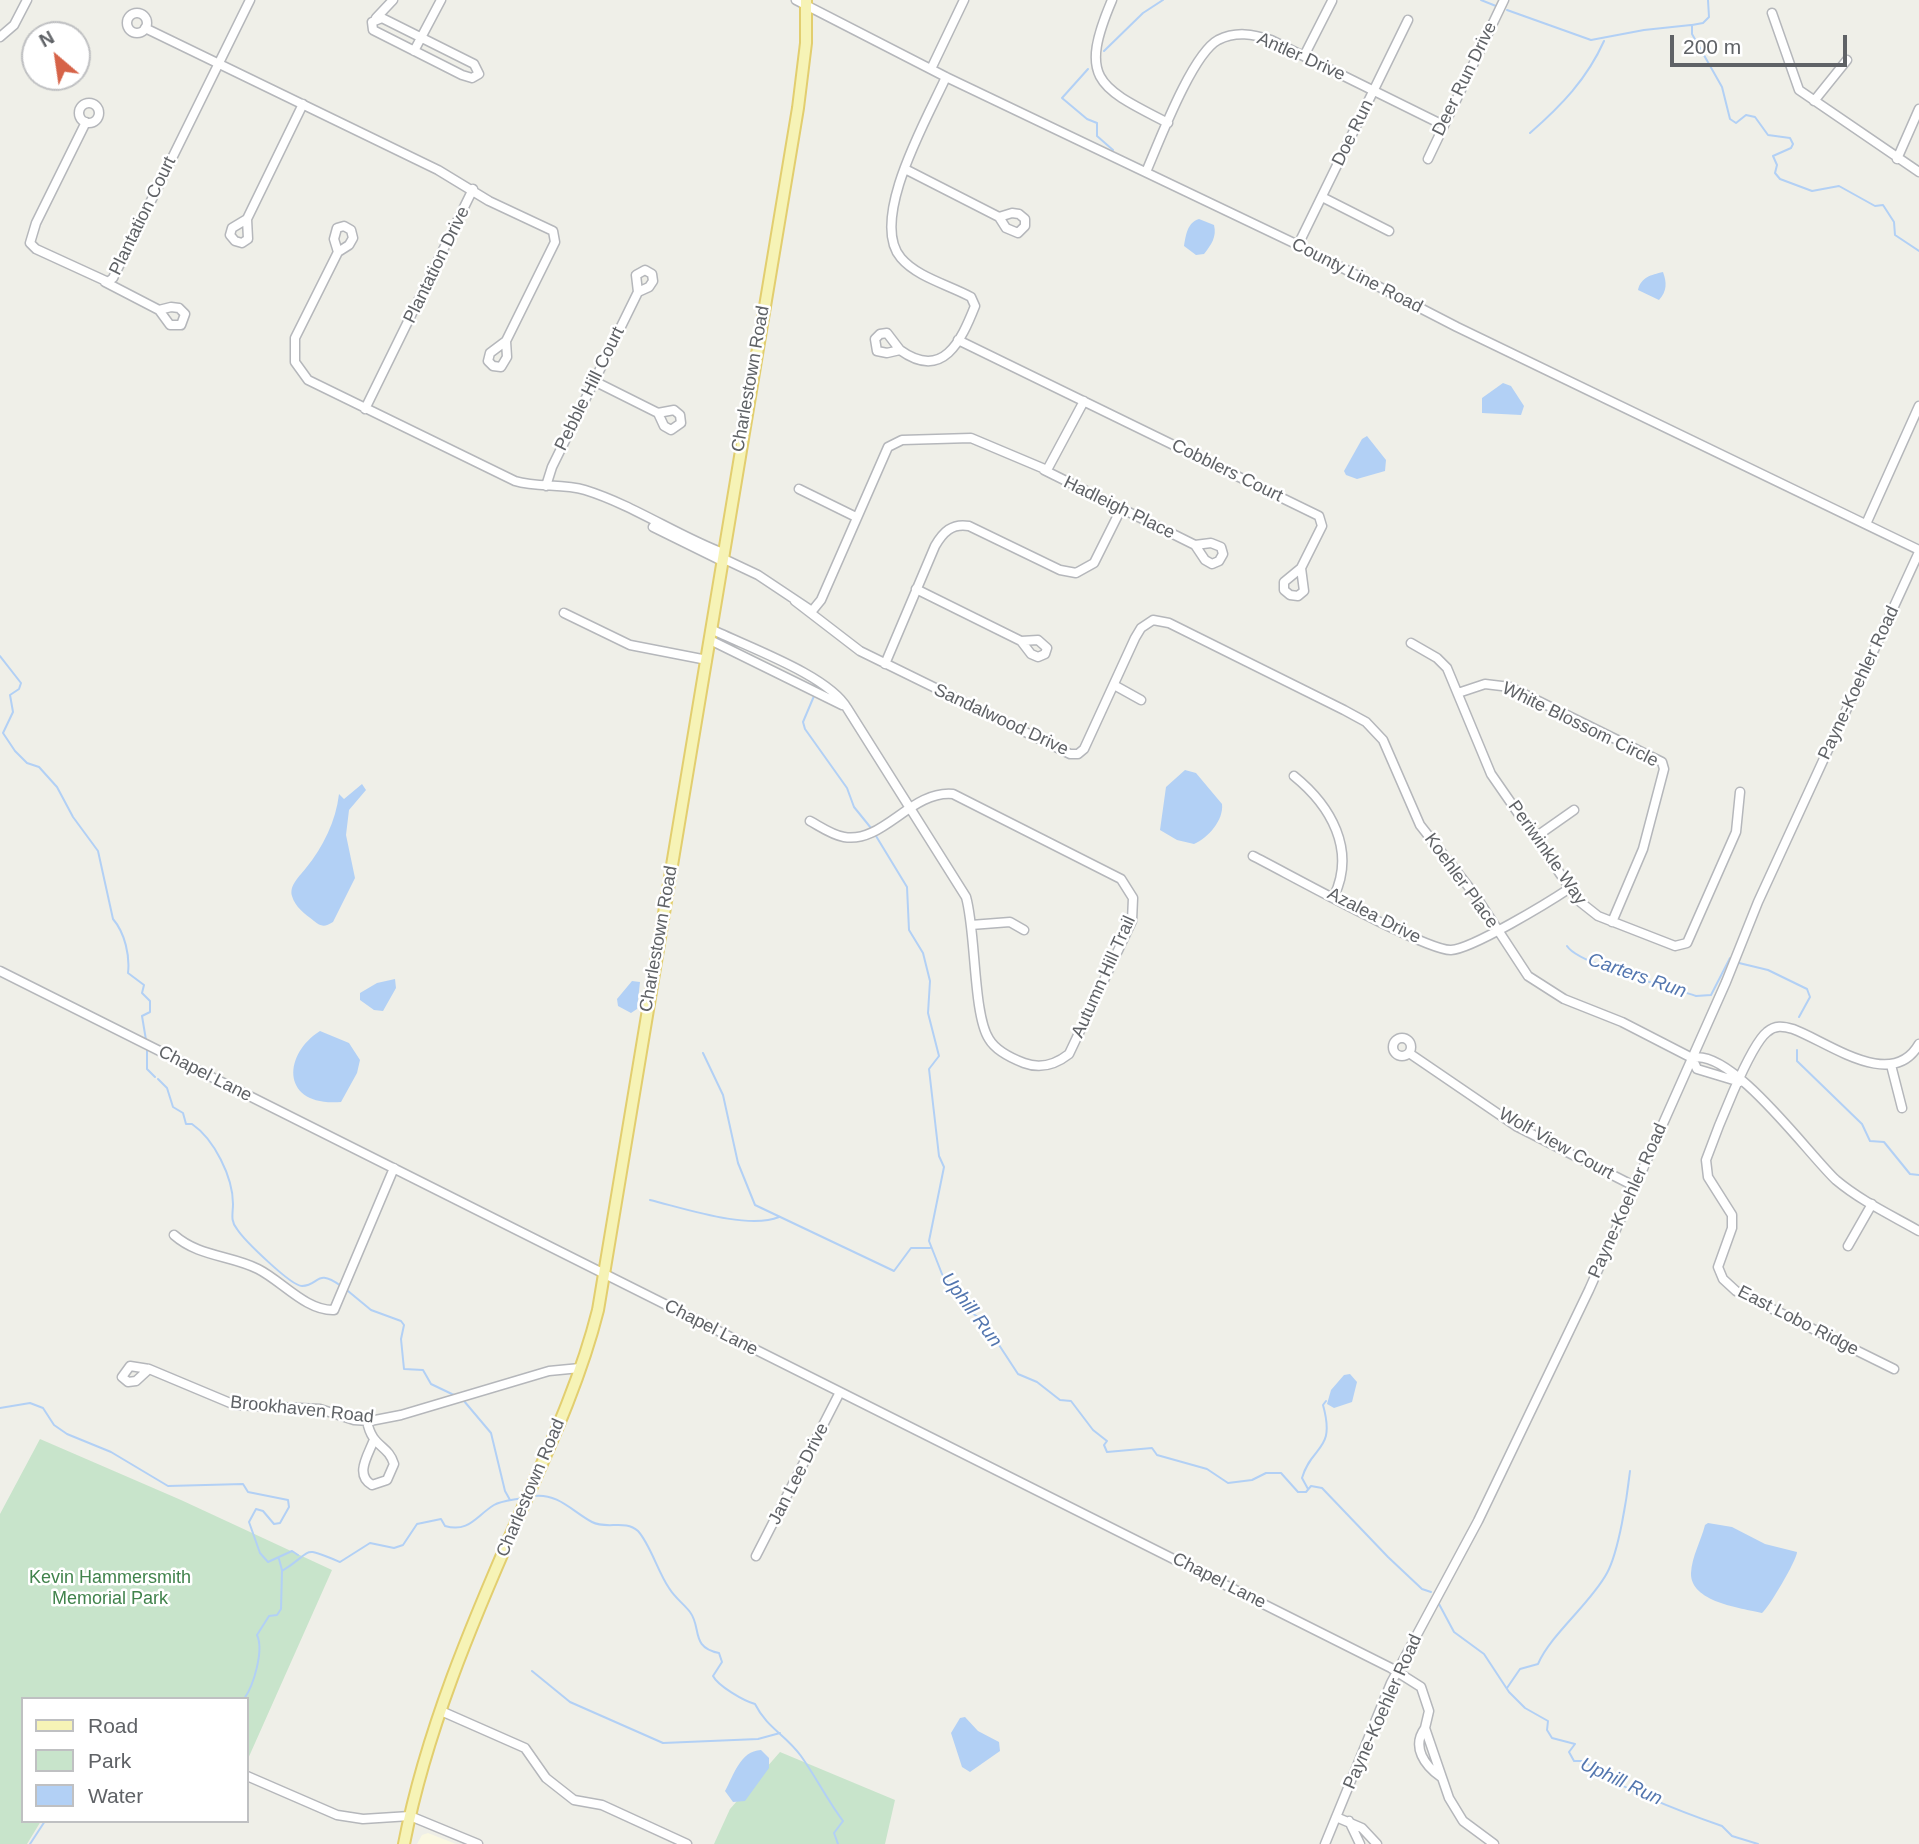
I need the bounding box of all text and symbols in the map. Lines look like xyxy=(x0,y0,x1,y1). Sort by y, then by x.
street label: Deer Run Drive xyxy=(1428,19,1502,139)
north arrow xyxy=(21,21,91,91)
scale bar xyxy=(1674,21,1851,65)
text: N xyxy=(35,26,58,51)
street label: Antler Drive xyxy=(1254,28,1348,86)
text: 200 m xyxy=(1683,35,1741,58)
street label: Doe Run xyxy=(1328,96,1378,170)
street label: Plantation Court xyxy=(105,153,181,279)
street label: Plantation Drive xyxy=(399,203,475,327)
street label: County Line Road xyxy=(1288,234,1426,318)
street label: Charlestown Road xyxy=(728,304,774,454)
street label: Pebble Hill Court xyxy=(551,324,629,454)
street label: Cobblers Court xyxy=(1168,435,1286,507)
street label: Hadleigh Place xyxy=(1060,472,1178,544)
street label: Payne-Koehler Road xyxy=(1814,603,1904,763)
street label: White Blossom Circle xyxy=(1498,678,1662,772)
street label: Sandalwood Drive xyxy=(930,679,1072,761)
street label: Periwinkle Way xyxy=(1503,797,1591,909)
street label: Koehler Place xyxy=(1419,829,1503,933)
street label: Charlestown Road xyxy=(636,864,682,1014)
street label: Azalea Drive xyxy=(1324,883,1424,949)
street label: Autumn Hill Trail xyxy=(1067,913,1141,1041)
water label: Carters Run xyxy=(1585,949,1689,1003)
street label: Chapel Lane xyxy=(155,1041,255,1107)
street label: Wolf View Court xyxy=(1495,1103,1617,1185)
street label: Payne-Koehler Road xyxy=(1584,1120,1672,1282)
water label: Uphill Run xyxy=(936,1268,1006,1352)
street label: East Lobo Ridge xyxy=(1734,1281,1862,1361)
street label: Chapel Lane xyxy=(661,1295,761,1361)
street label: Brookhaven Road xyxy=(229,1392,375,1428)
street label: Charlestown Road xyxy=(492,1416,570,1560)
street label: Jan Lee Drive xyxy=(764,1420,834,1528)
street label: Chapel Lane xyxy=(1169,1548,1269,1614)
park label: Kevin Hammersmith Memorial Park xyxy=(29,1567,191,1610)
street label: Payne-Koehler Road xyxy=(1339,1631,1427,1793)
legend xyxy=(21,1697,248,1823)
text: Road xyxy=(88,1714,138,1737)
text: Park xyxy=(88,1749,131,1772)
water label: Uphill Run xyxy=(1576,1753,1666,1811)
text: Water xyxy=(88,1784,143,1807)

